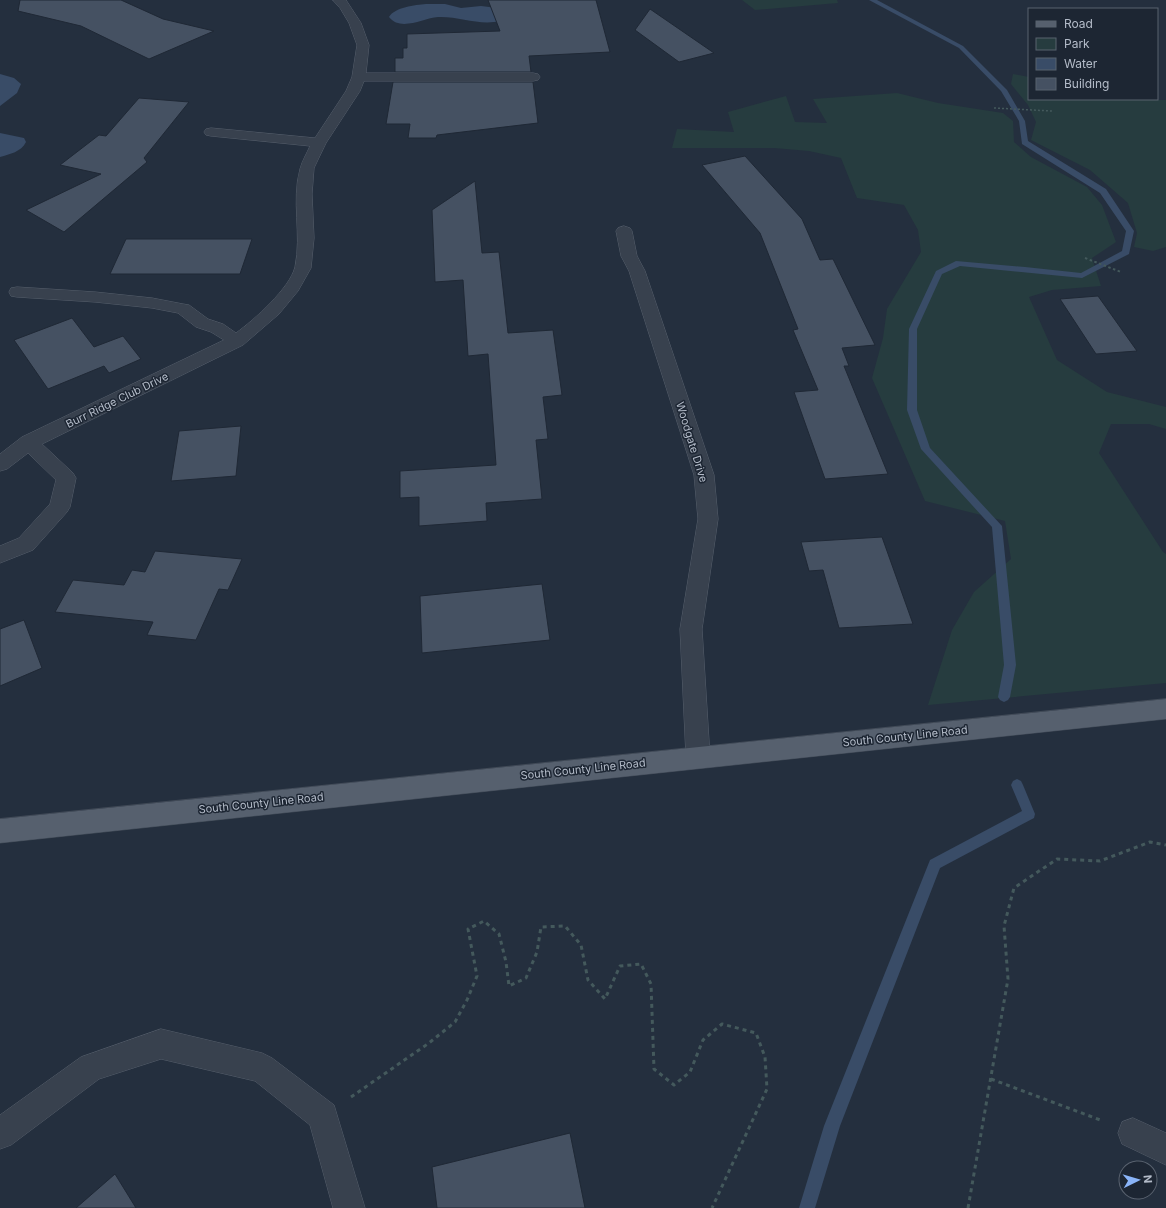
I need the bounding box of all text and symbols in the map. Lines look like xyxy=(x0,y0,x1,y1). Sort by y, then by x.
legend xyxy=(1028,8,1158,100)
text: Road xyxy=(1064,16,1093,31)
text: Park xyxy=(1064,36,1090,51)
text: Water xyxy=(1064,56,1098,71)
text: Building xyxy=(1064,76,1109,91)
street label: Burr Ridge Club Drive xyxy=(63,369,171,431)
street label: Woodgate Drive xyxy=(673,400,711,484)
street label: South County Line Road xyxy=(842,722,968,750)
street label: South County Line Road xyxy=(520,755,646,783)
street label: South County Line Road xyxy=(198,789,324,817)
north arrow xyxy=(1118,1160,1158,1200)
text: N xyxy=(1141,1174,1155,1184)

